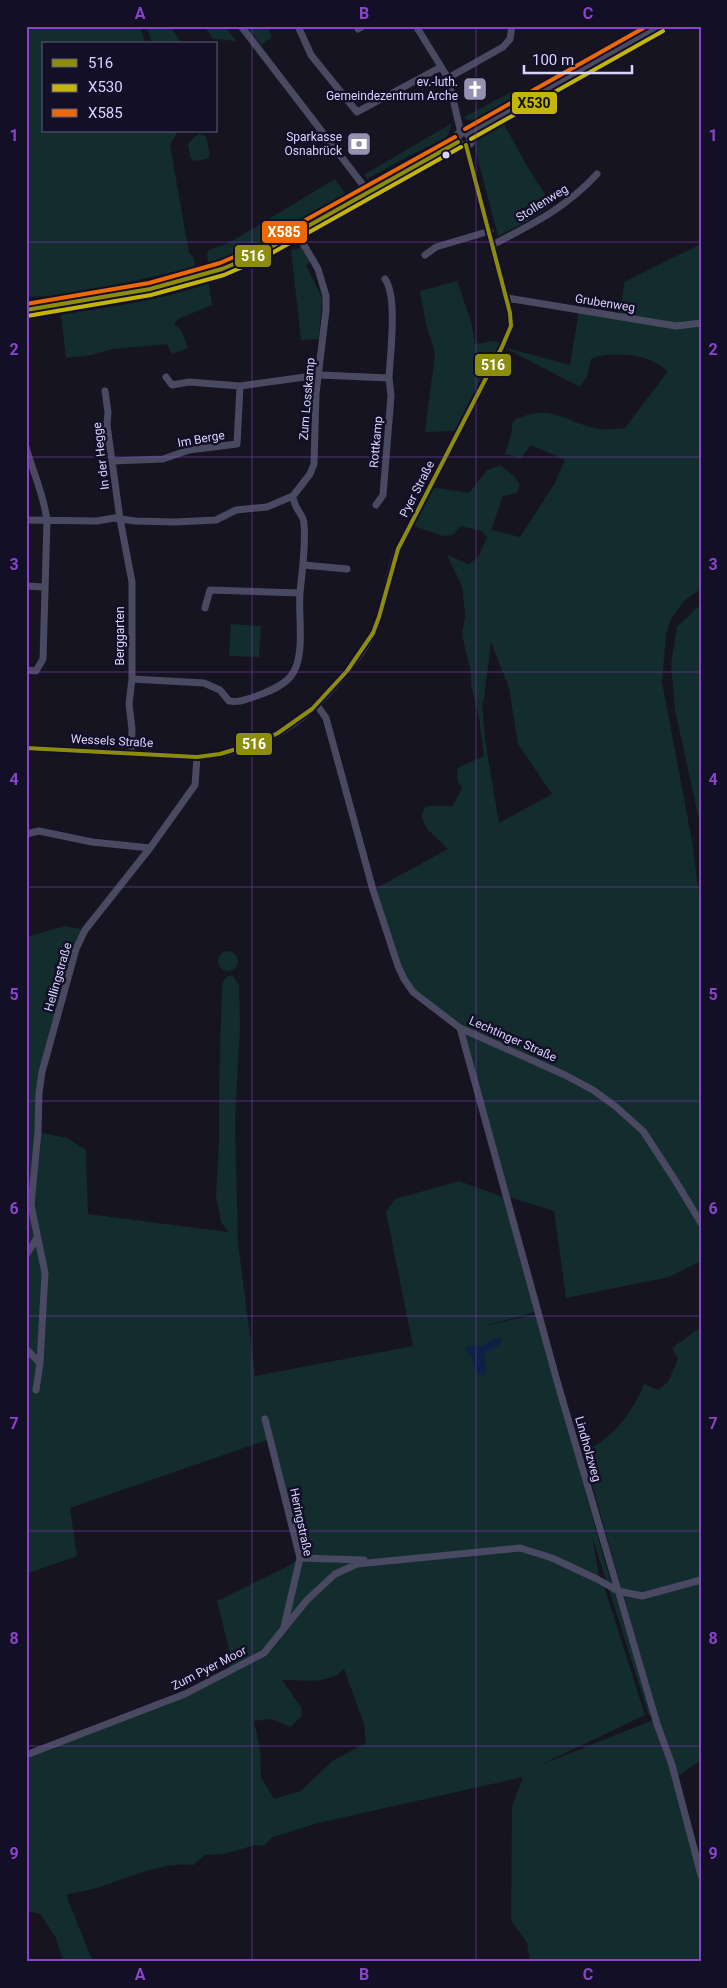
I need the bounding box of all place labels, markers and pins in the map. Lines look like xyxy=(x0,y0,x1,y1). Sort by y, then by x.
place label: ev.-luth. Gemeindezentrum Arche xyxy=(326,75,458,103)
church icon: ev.-luth. Gemeindezentrum Arche xyxy=(462,76,488,102)
place label: Sparkasse Osnabrück xyxy=(285,130,343,158)
bank icon: Sparkasse Osnabrück xyxy=(346,131,372,157)
unlabelled marker xyxy=(441,150,451,160)

